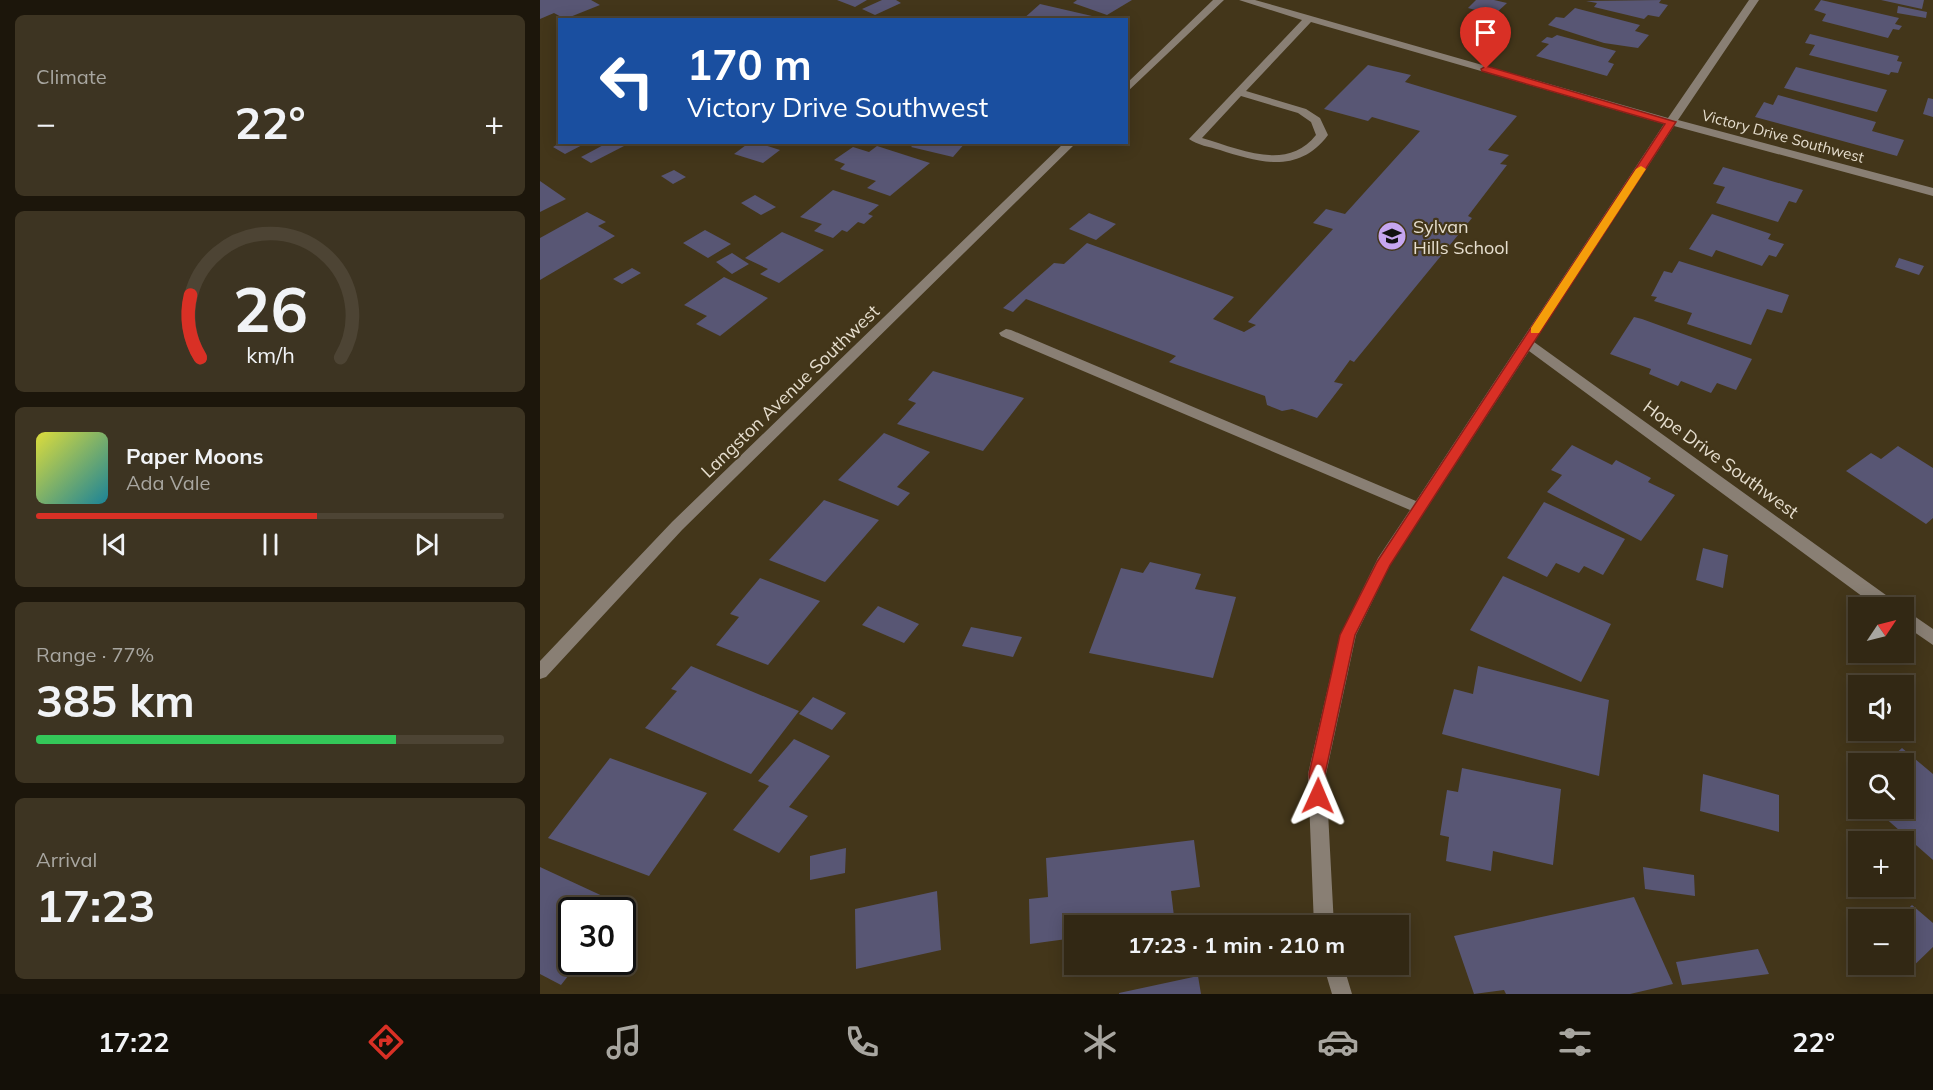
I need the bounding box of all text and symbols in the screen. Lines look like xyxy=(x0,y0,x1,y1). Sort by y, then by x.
pin xyxy=(1460,7,1511,69)
icon: arrive xyxy=(1469,16,1502,49)
text: 170 m xyxy=(687,38,812,91)
icon: left xyxy=(588,42,666,120)
text: Climate xyxy=(36,64,107,89)
text: Victory Drive Southwest xyxy=(687,90,988,124)
text: 22° xyxy=(234,94,306,150)
text: − xyxy=(36,102,56,143)
text: + xyxy=(484,102,504,143)
street label: Victory Drive Southwest xyxy=(1700,105,1866,167)
place label: Sylvan Hills School xyxy=(1413,215,1509,259)
school or university icon: Sylvan Hills School xyxy=(1376,220,1408,252)
text: 26 xyxy=(233,269,307,348)
street label: Langston Avenue Southwest xyxy=(696,300,884,482)
text: km/h xyxy=(246,342,294,369)
street label: Hope Drive Southwest xyxy=(1639,395,1803,523)
text: Paper Moons xyxy=(126,442,264,470)
text: Ada Vale xyxy=(126,470,210,495)
icon: previous xyxy=(98,528,131,561)
icon: pause xyxy=(254,528,287,561)
icon: next xyxy=(410,528,443,561)
north arrow xyxy=(1848,597,1914,663)
map controls xyxy=(1848,597,1914,975)
text: Range · 77% xyxy=(36,642,154,667)
text: 385 km xyxy=(36,672,195,728)
button: sound xyxy=(1848,675,1914,741)
button: search xyxy=(1848,753,1914,819)
position arrow xyxy=(1286,764,1350,828)
button: + xyxy=(1848,831,1914,897)
text: Arrival xyxy=(36,847,97,872)
text: 17:23 xyxy=(36,877,155,933)
speed limit sign: 30 xyxy=(558,897,636,975)
button: − xyxy=(1848,909,1914,975)
text: 17:23 · 1 min · 210 m xyxy=(1128,931,1345,959)
icon: directions xyxy=(365,1021,407,1063)
icon: music xyxy=(603,1021,645,1063)
icon: phone xyxy=(841,1021,883,1063)
icon: climate xyxy=(1079,1021,1121,1063)
icon: car xyxy=(1317,1021,1359,1063)
icon: filters xyxy=(1554,1021,1596,1063)
text: 17:22 xyxy=(98,1025,169,1059)
text: 22° xyxy=(1792,1025,1835,1059)

